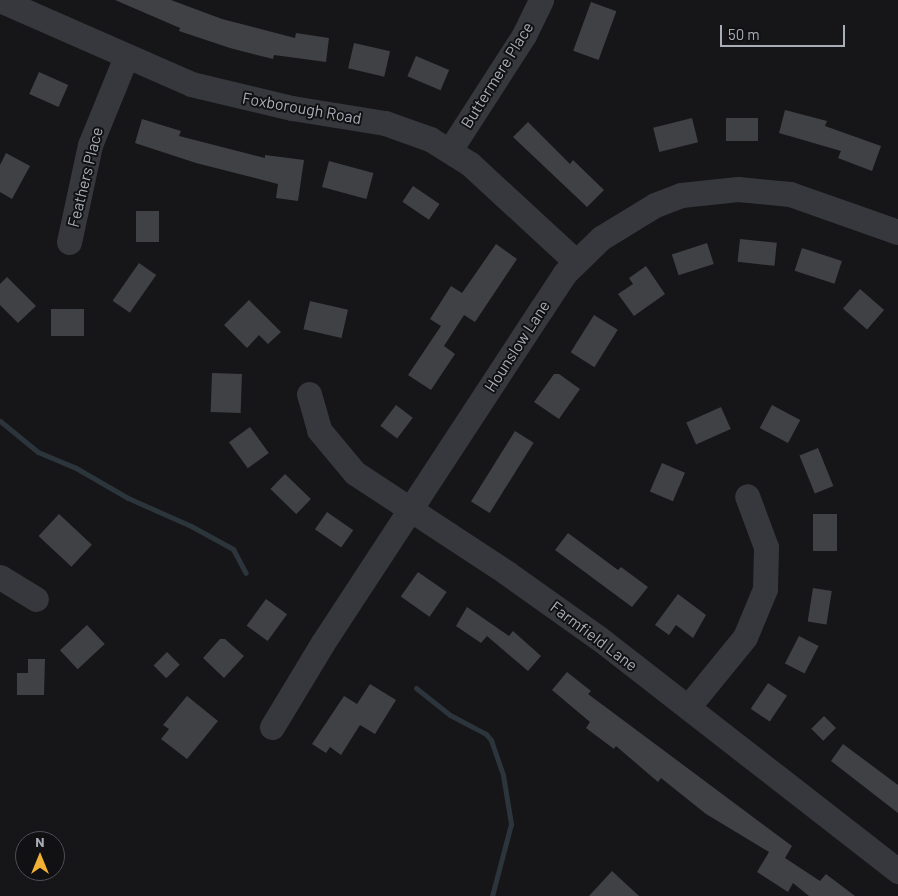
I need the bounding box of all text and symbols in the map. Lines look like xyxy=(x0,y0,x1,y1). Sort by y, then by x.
scale bar xyxy=(723,15,848,47)
street label: Buttermere Place xyxy=(457,18,537,132)
text: 50 m xyxy=(728,25,760,43)
street label: Foxborough Road xyxy=(241,88,363,128)
street label: Feathers Place xyxy=(63,125,107,229)
street label: Hounslow Lane xyxy=(480,297,554,395)
street label: Farmfield Lane xyxy=(547,597,641,675)
north arrow xyxy=(15,831,65,881)
text: N xyxy=(35,833,45,850)

